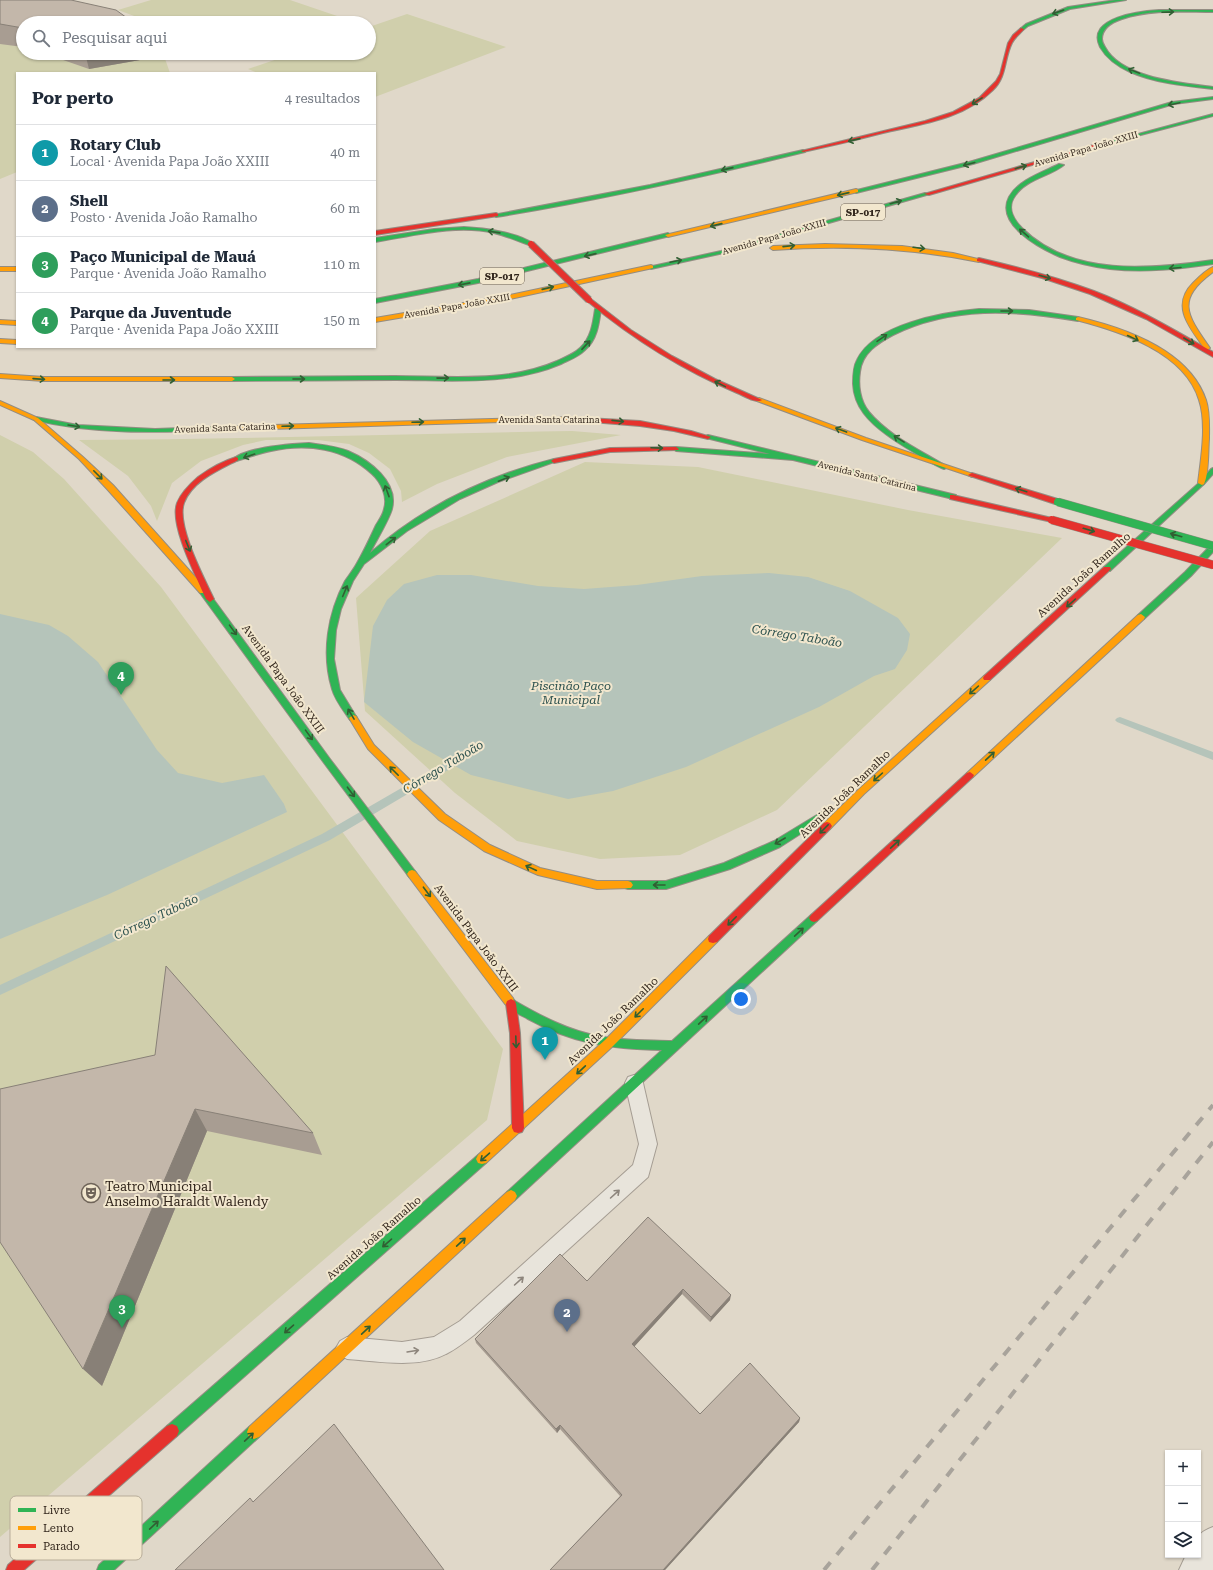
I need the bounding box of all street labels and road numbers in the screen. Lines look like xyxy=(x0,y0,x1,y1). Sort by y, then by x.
street label: Avenida Papa João XXIII xyxy=(1033,129,1139,169)
road number: SP-017 xyxy=(841,204,885,220)
street label: Avenida Papa João XXIII xyxy=(721,217,827,257)
road number: SP-017 xyxy=(480,268,524,284)
street label: Avenida Papa João XXIII xyxy=(403,292,511,320)
street label: Avenida Santa Catarina xyxy=(498,415,600,425)
street label: Avenida Santa Catarina xyxy=(174,421,276,435)
street label: Avenida Santa Catarina xyxy=(817,459,917,493)
street label: Avenida João Ramalho xyxy=(1035,530,1133,620)
street label: Avenida Papa João XXIII xyxy=(239,622,327,736)
street label: Avenida João Ramalho xyxy=(797,747,893,841)
street label: Avenida Papa João XXIII xyxy=(431,882,521,994)
street label: Avenida João Ramalho xyxy=(565,974,661,1068)
street label: Avenida João Ramalho xyxy=(324,1193,424,1283)

